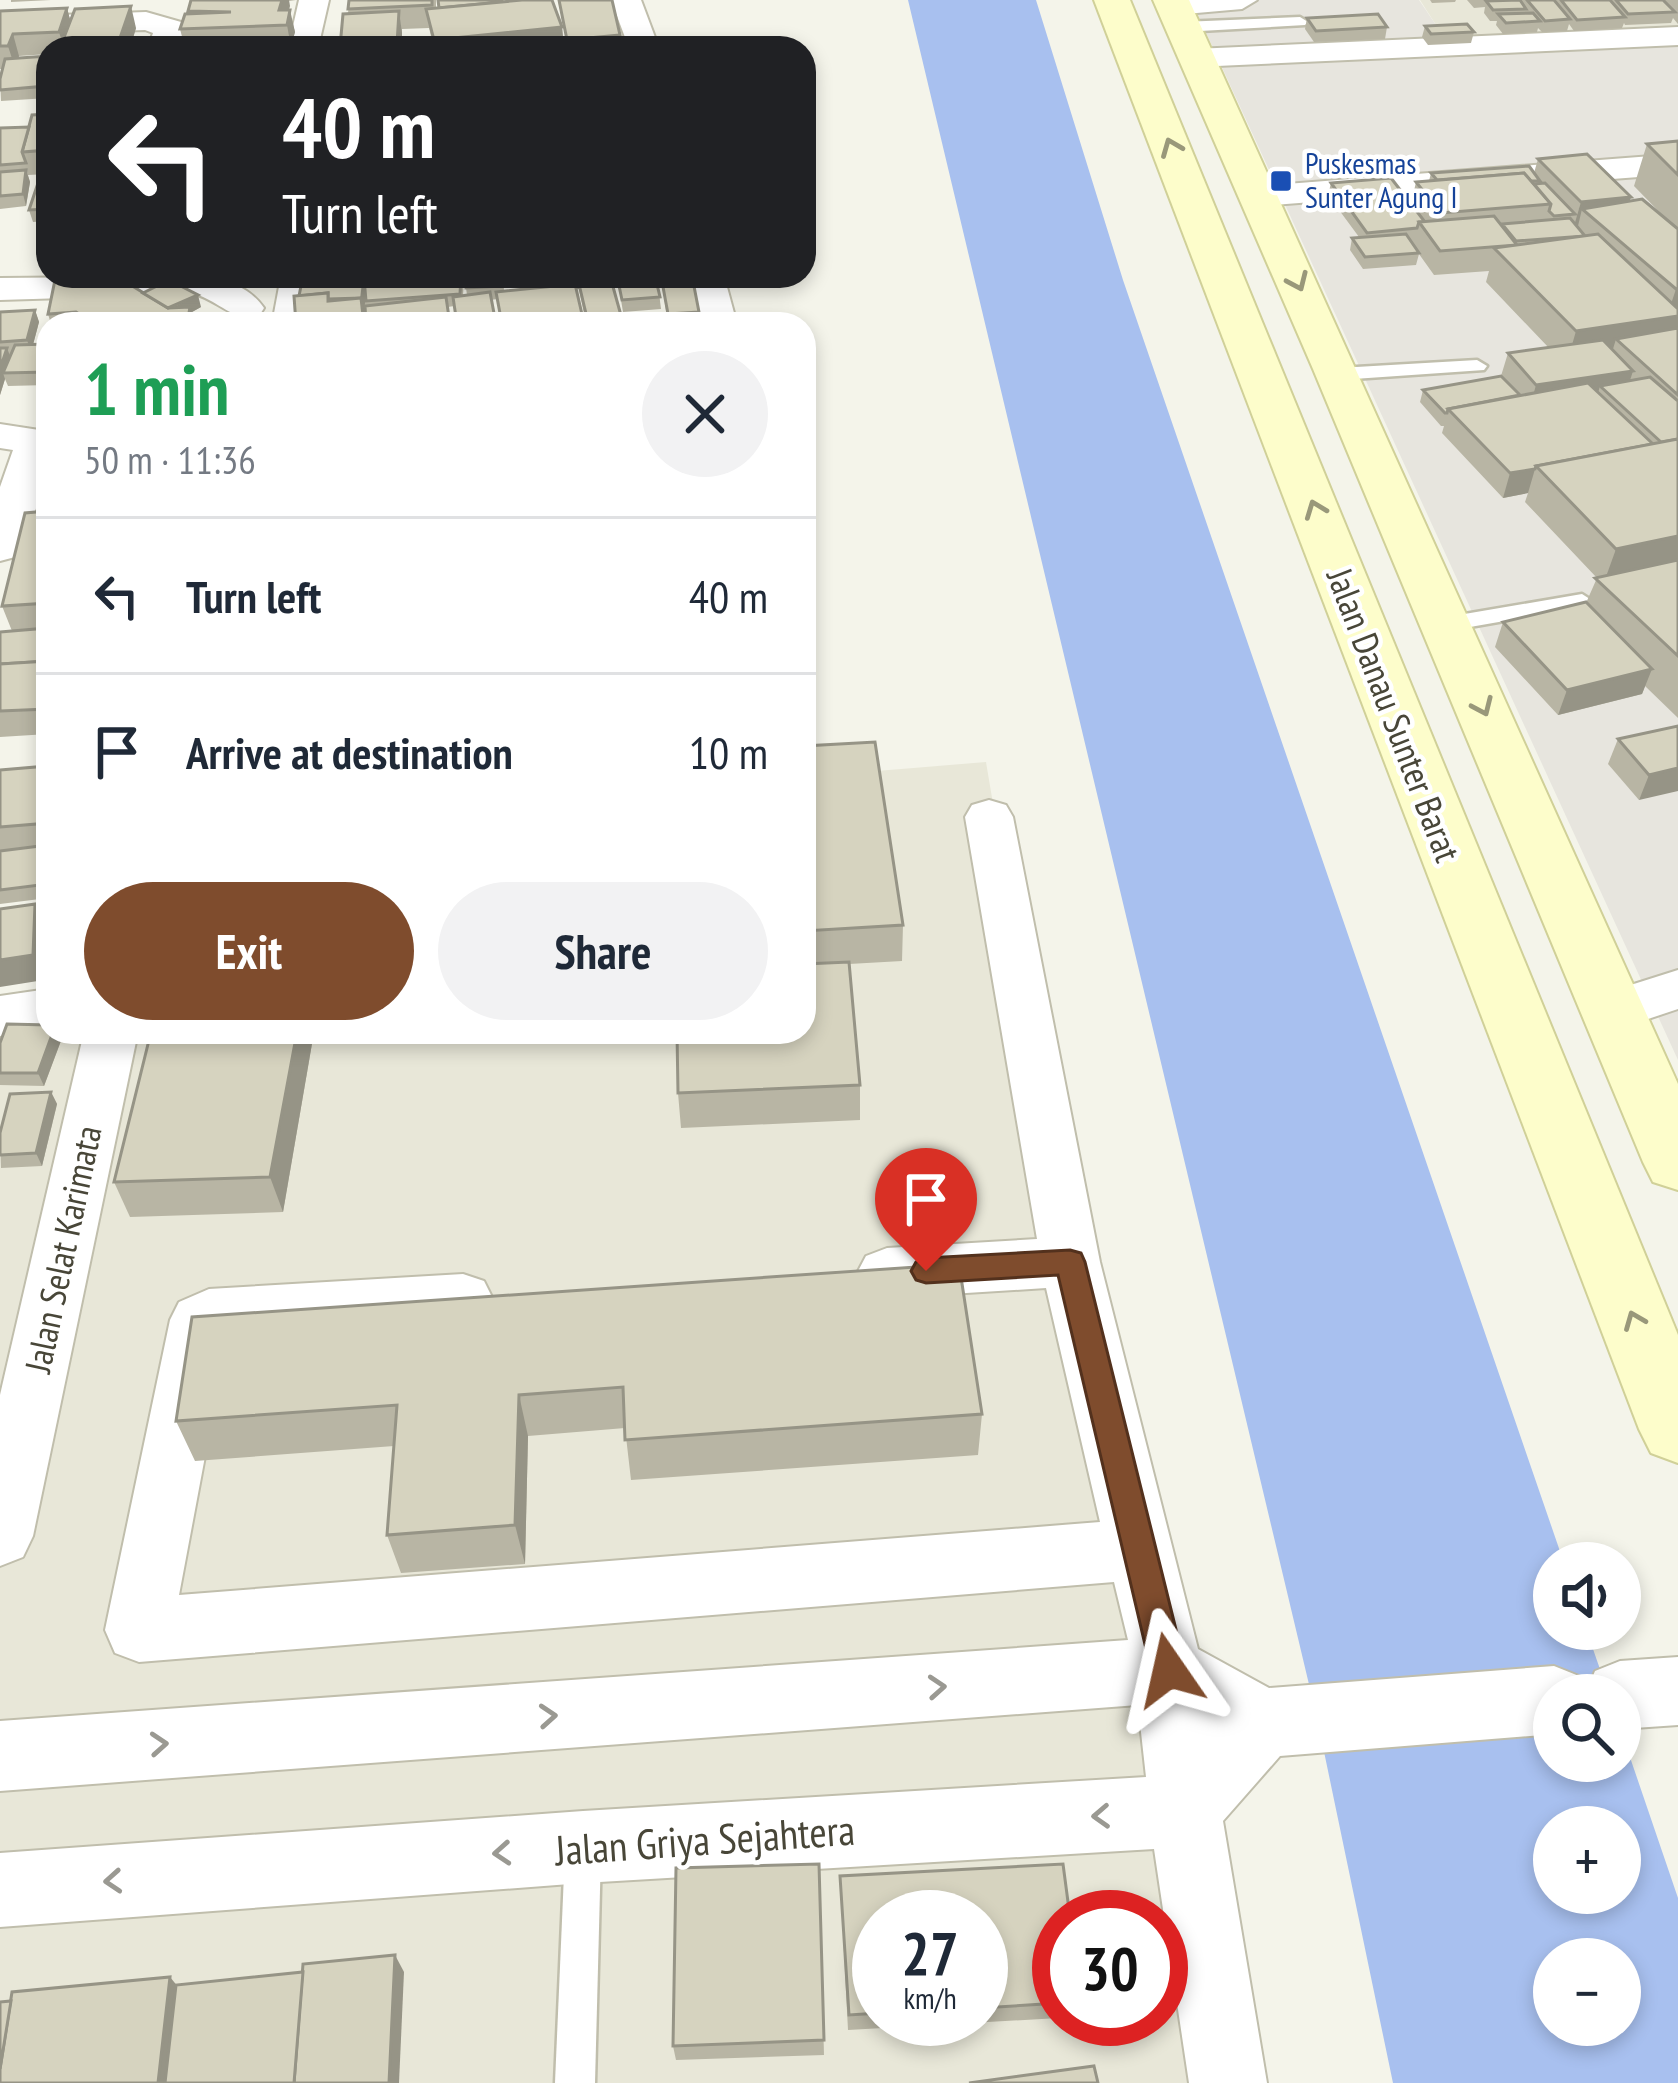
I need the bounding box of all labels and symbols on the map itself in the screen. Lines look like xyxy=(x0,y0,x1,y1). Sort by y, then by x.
one-way arrow xyxy=(1161,138,1185,159)
place label: Puskesmas Sunter Agung I xyxy=(1305,143,1458,216)
marker: Puskesmas Sunter Agung I xyxy=(1268,168,1294,194)
one-way arrow xyxy=(1283,270,1307,292)
one-way arrow xyxy=(1305,500,1330,521)
street label: Jalan Danau Sunter Barat xyxy=(1317,561,1472,868)
one-way arrow xyxy=(1469,695,1493,717)
street label: Jalan Selat Karimata xyxy=(13,1121,112,1378)
pin xyxy=(875,1148,977,1271)
one-way arrow xyxy=(1624,1311,1648,1332)
position arrow xyxy=(1106,1607,1232,1733)
one-way arrow xyxy=(927,1675,946,1701)
one-way arrow xyxy=(538,1703,557,1729)
one-way arrow xyxy=(150,1732,169,1758)
street label: Jalan Griya Sejahtera xyxy=(551,1802,857,1878)
one-way arrow xyxy=(1091,1803,1110,1829)
one-way arrow xyxy=(492,1839,511,1865)
one-way arrow xyxy=(104,1868,123,1894)
speed limit sign: 30 xyxy=(1032,1890,1188,2046)

